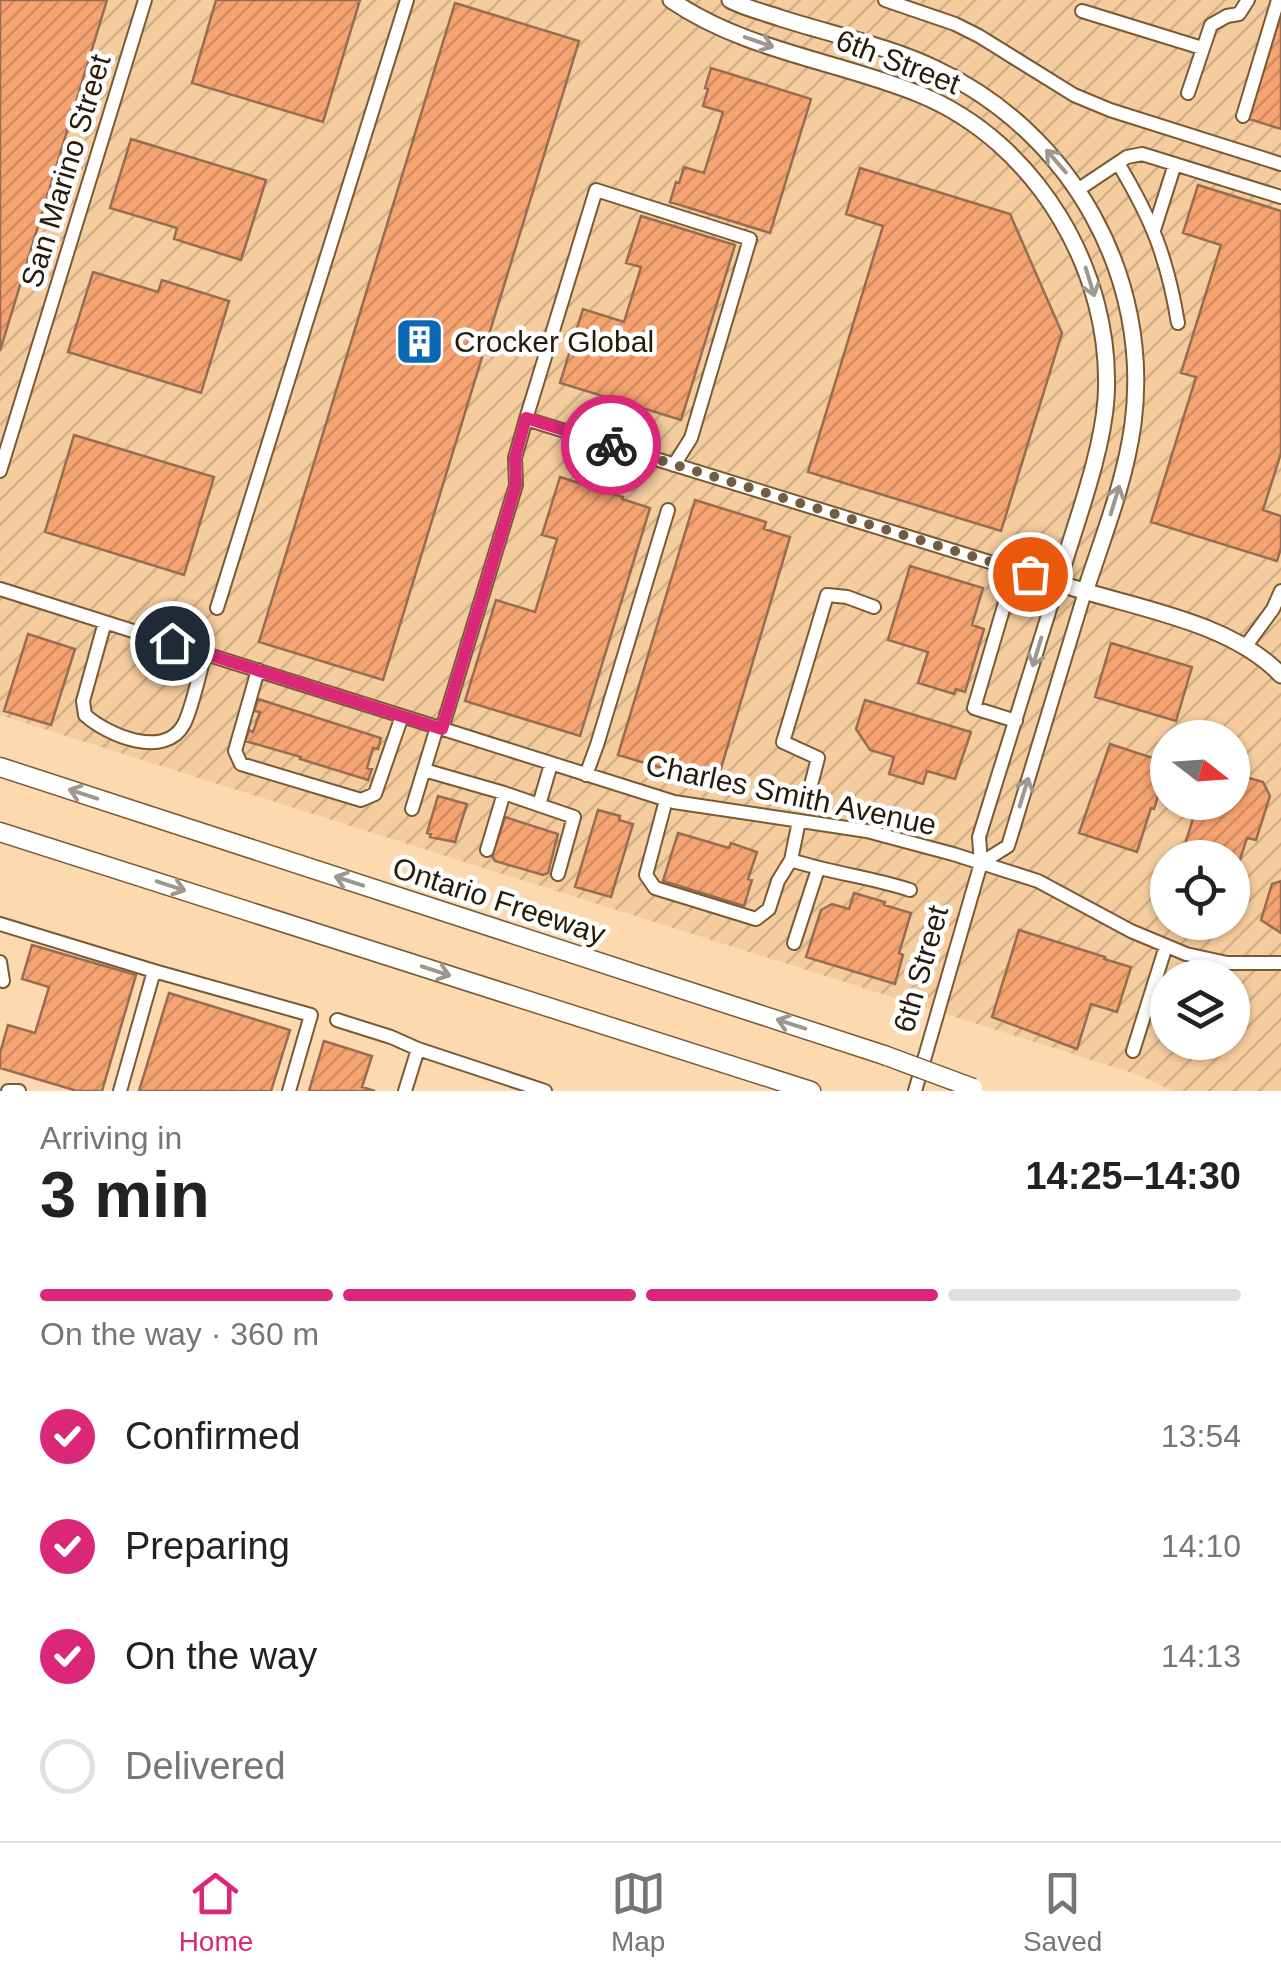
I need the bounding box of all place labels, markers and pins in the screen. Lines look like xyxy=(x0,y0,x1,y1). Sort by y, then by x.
building icon: Crocker Global xyxy=(393,316,445,368)
place label: Crocker Global xyxy=(454,325,654,358)
pin xyxy=(988,532,1073,617)
pin xyxy=(130,601,215,686)

